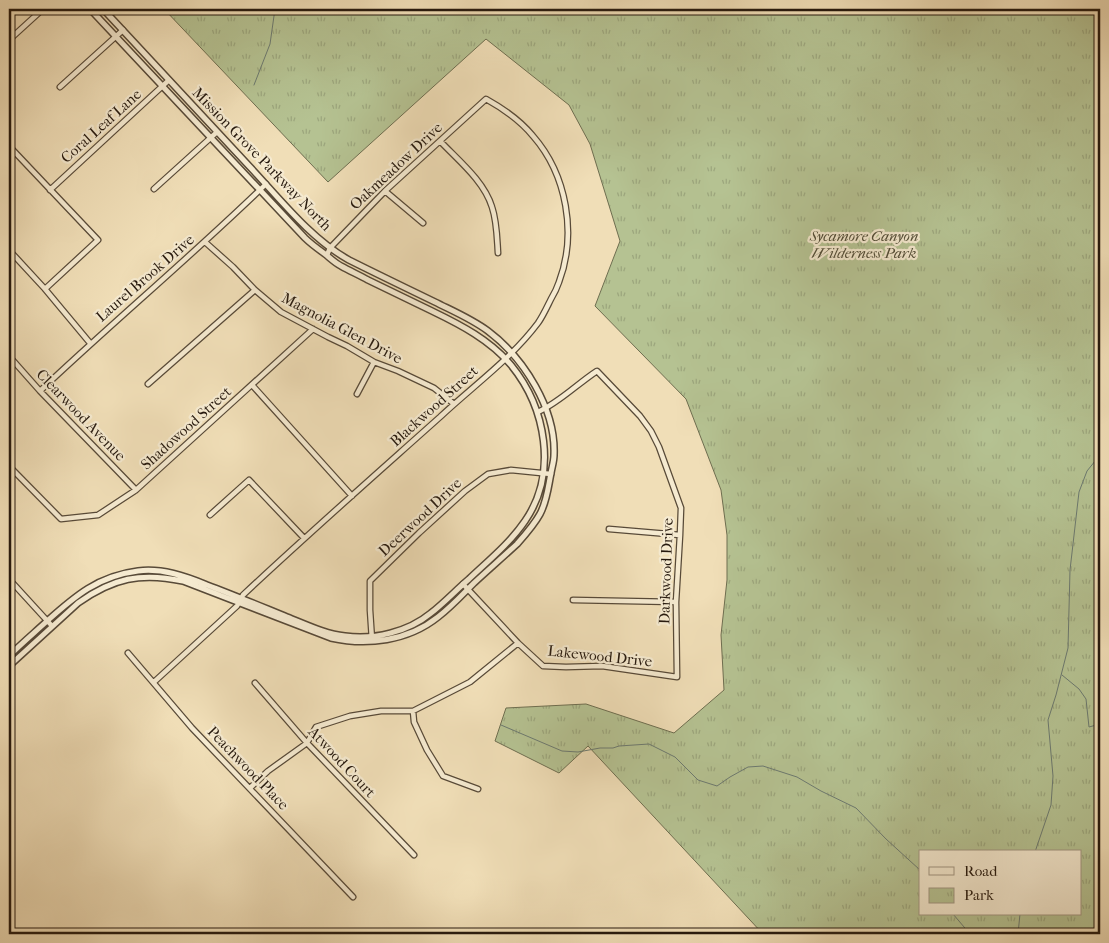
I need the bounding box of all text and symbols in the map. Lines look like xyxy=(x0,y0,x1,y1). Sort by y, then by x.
street label: Mission Grove Parkway North xyxy=(189,83,336,235)
street label: Coral Leaf Lane xyxy=(57,85,145,167)
street label: Oakmeadow Drive xyxy=(346,118,446,213)
park label: Sycamore Canyon Wilderness Park xyxy=(809,227,918,262)
street label: Laurel Brook Drive xyxy=(92,230,198,326)
street label: Magnolia Glen Drive xyxy=(279,289,406,368)
street label: Blackwood Street xyxy=(386,361,482,450)
street label: Clearwood Avenue xyxy=(33,365,130,465)
street label: Shadowood Street xyxy=(137,382,235,473)
street label: Deerwood Drive xyxy=(375,474,466,560)
street label: Darkwood Drive xyxy=(655,517,677,625)
street label: Lakewood Drive xyxy=(547,642,654,670)
street label: Peachwood Place xyxy=(204,722,293,814)
street label: Atwood Court xyxy=(304,722,380,802)
legend xyxy=(919,850,1082,916)
text: Road xyxy=(964,862,998,880)
text: Park xyxy=(964,886,994,904)

